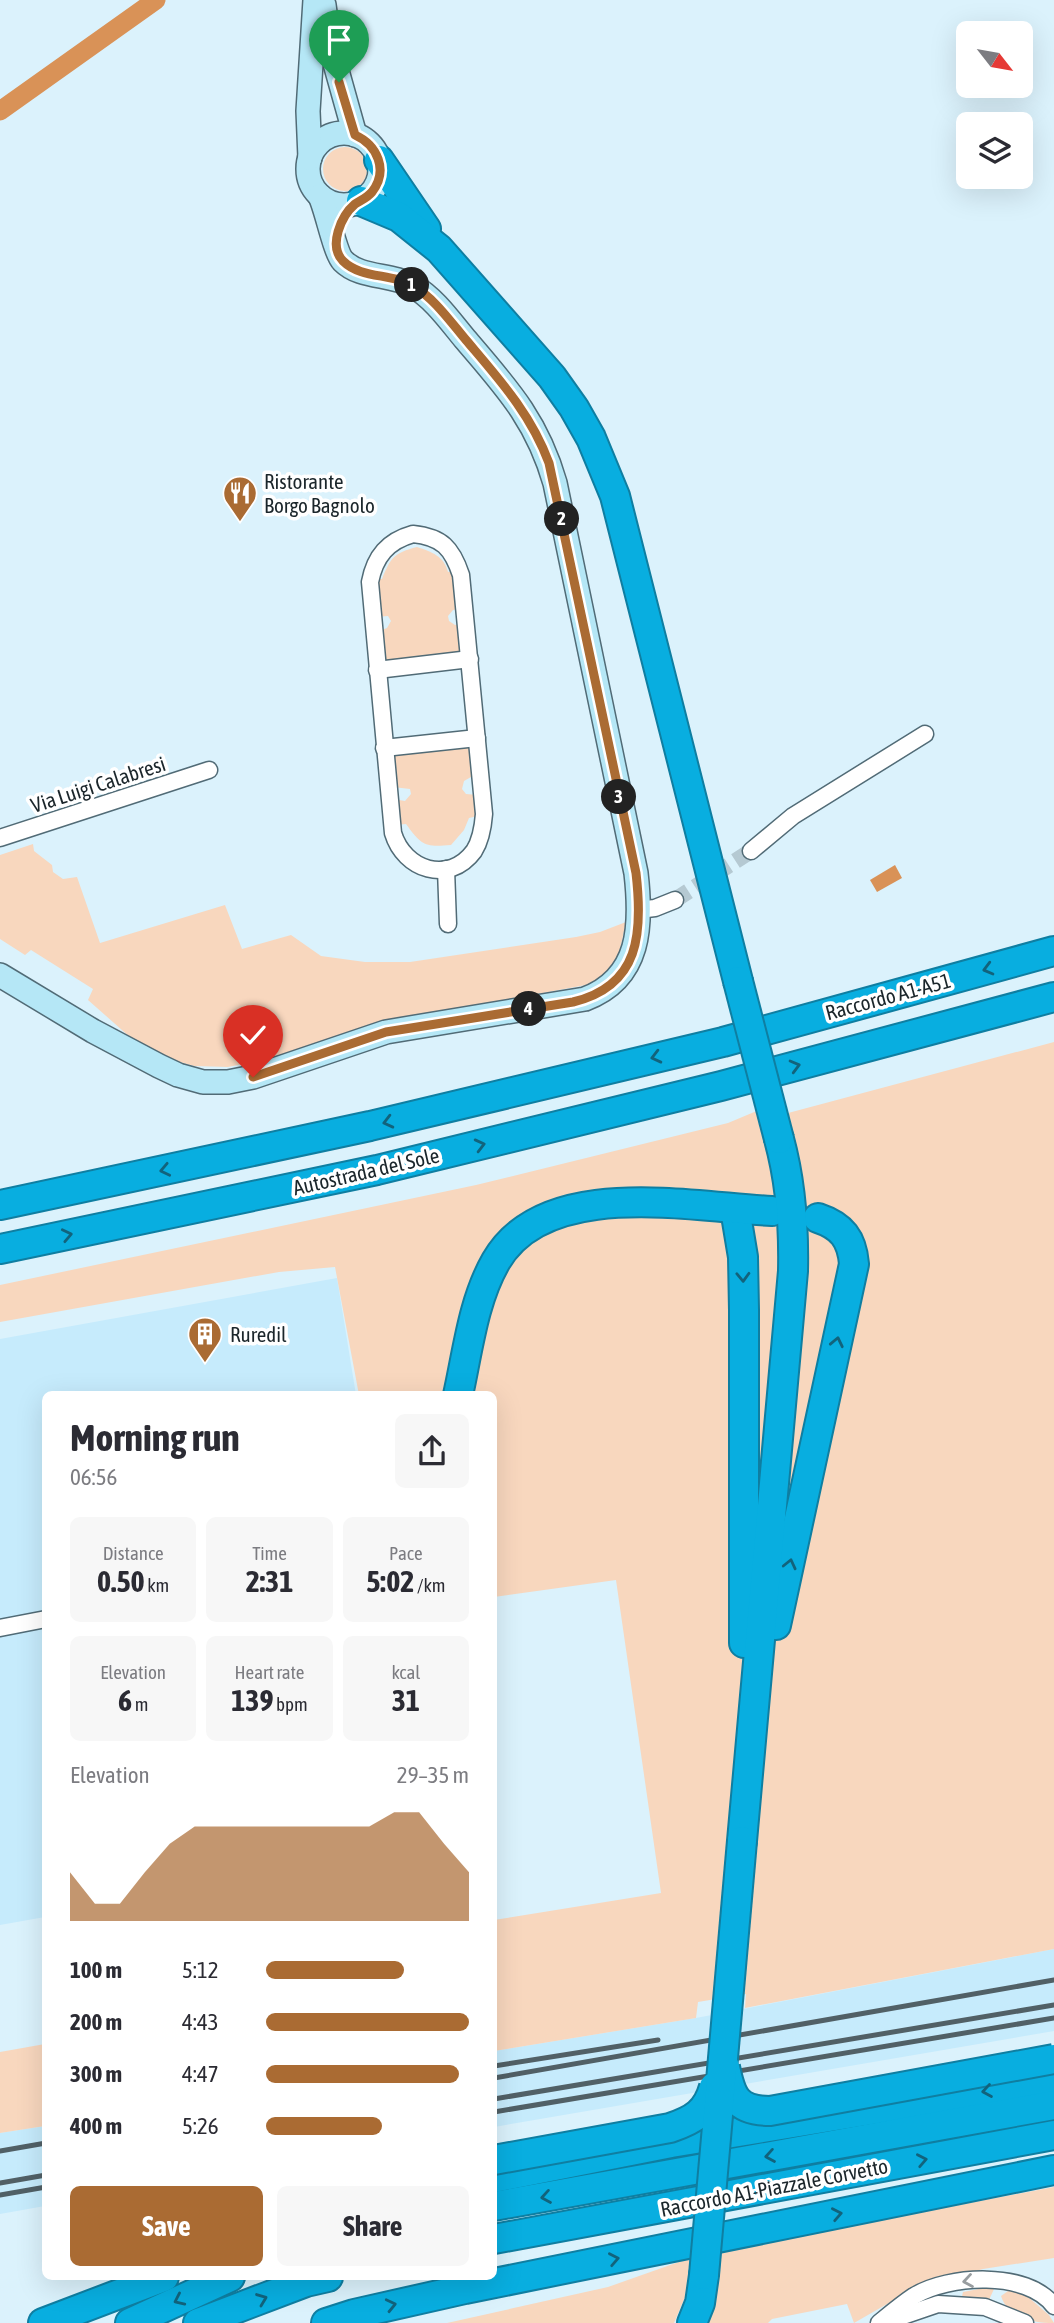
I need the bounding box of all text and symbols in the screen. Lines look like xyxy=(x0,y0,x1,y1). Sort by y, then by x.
pin xyxy=(309,10,369,82)
icon: arrive xyxy=(320,21,358,59)
north arrow xyxy=(956,21,1032,98)
map controls xyxy=(956,21,1033,189)
button: layers xyxy=(956,112,1033,189)
pin: 1 xyxy=(394,268,430,302)
text: 1 xyxy=(407,273,416,295)
place label: Ristorante Borgo Bagnolo xyxy=(264,469,375,517)
restaurant icon: Ristorante Borgo Bagnolo xyxy=(221,474,259,523)
pin: 2 xyxy=(544,502,580,536)
text: 2 xyxy=(557,507,566,529)
street label: Via Luigi Calabresi xyxy=(28,751,168,817)
pin: 3 xyxy=(602,780,636,814)
text: 3 xyxy=(614,785,623,807)
one-way arrow xyxy=(982,961,994,975)
street label: Raccordo A1-A51 xyxy=(823,968,953,1024)
pin: 4 xyxy=(512,992,546,1026)
text: 4 xyxy=(524,997,533,1019)
pin xyxy=(223,1005,283,1077)
icon: check xyxy=(234,1016,272,1054)
one-way arrow xyxy=(650,1049,662,1063)
one-way arrow xyxy=(789,1060,801,1075)
one-way arrow xyxy=(382,1114,394,1128)
one-way arrow xyxy=(474,1139,486,1153)
street label: Autostrada del Sole xyxy=(291,1143,441,1199)
one-way arrow xyxy=(159,1161,171,1176)
one-way arrow xyxy=(61,1229,73,1244)
one-way arrow xyxy=(736,1272,751,1283)
building icon: Ruredil xyxy=(186,1315,224,1364)
place label: Ruredil xyxy=(230,1322,287,1346)
one-way arrow xyxy=(829,1336,844,1348)
button: share xyxy=(395,1414,469,1488)
text: Morning run xyxy=(70,1416,240,1459)
text: 06:56 xyxy=(70,1464,117,1490)
text: Distance xyxy=(103,1542,164,1564)
text: Time xyxy=(252,1542,287,1564)
text: Pace xyxy=(389,1542,423,1564)
one-way arrow xyxy=(782,1558,796,1570)
text: 0.50 xyxy=(97,1564,145,1598)
text: 2:31 xyxy=(246,1564,293,1598)
text: 5:02 xyxy=(366,1564,414,1598)
text: km xyxy=(145,1574,169,1596)
text: /km xyxy=(414,1574,445,1596)
text: Elevation xyxy=(100,1661,166,1683)
text: Heart rate xyxy=(235,1661,304,1683)
text: kcal xyxy=(391,1661,420,1683)
text: 6 xyxy=(118,1683,132,1717)
text: 139 xyxy=(231,1683,274,1717)
text: 31 xyxy=(392,1683,420,1717)
text: m xyxy=(132,1693,148,1715)
text: bpm xyxy=(274,1693,308,1715)
text: Elevation xyxy=(70,1762,150,1788)
text: 29–35 m xyxy=(397,1762,469,1788)
text: 100 m xyxy=(70,1957,122,1983)
text: 5:12 xyxy=(182,1957,219,1983)
text: 200 m xyxy=(70,2009,122,2035)
text: 4:43 xyxy=(182,2009,219,2035)
text: 300 m xyxy=(70,2061,122,2087)
text: 4:47 xyxy=(182,2061,219,2087)
one-way arrow xyxy=(981,2083,993,2098)
text: 400 m xyxy=(70,2113,122,2139)
text: 5:26 xyxy=(182,2113,219,2139)
one-way arrow xyxy=(764,2148,776,2163)
street label: Raccordo A1-Piazzale Corvetto xyxy=(658,2153,890,2221)
one-way arrow xyxy=(916,2153,928,2168)
button: Save xyxy=(70,2186,263,2266)
button: Share xyxy=(277,2186,469,2266)
one-way arrow xyxy=(540,2188,552,2203)
one-way arrow xyxy=(831,2207,843,2222)
one-way arrow xyxy=(608,2252,620,2267)
one-way arrow xyxy=(963,2273,974,2288)
one-way arrow xyxy=(174,2292,187,2306)
one-way arrow xyxy=(256,2293,268,2307)
one-way arrow xyxy=(385,2299,397,2314)

